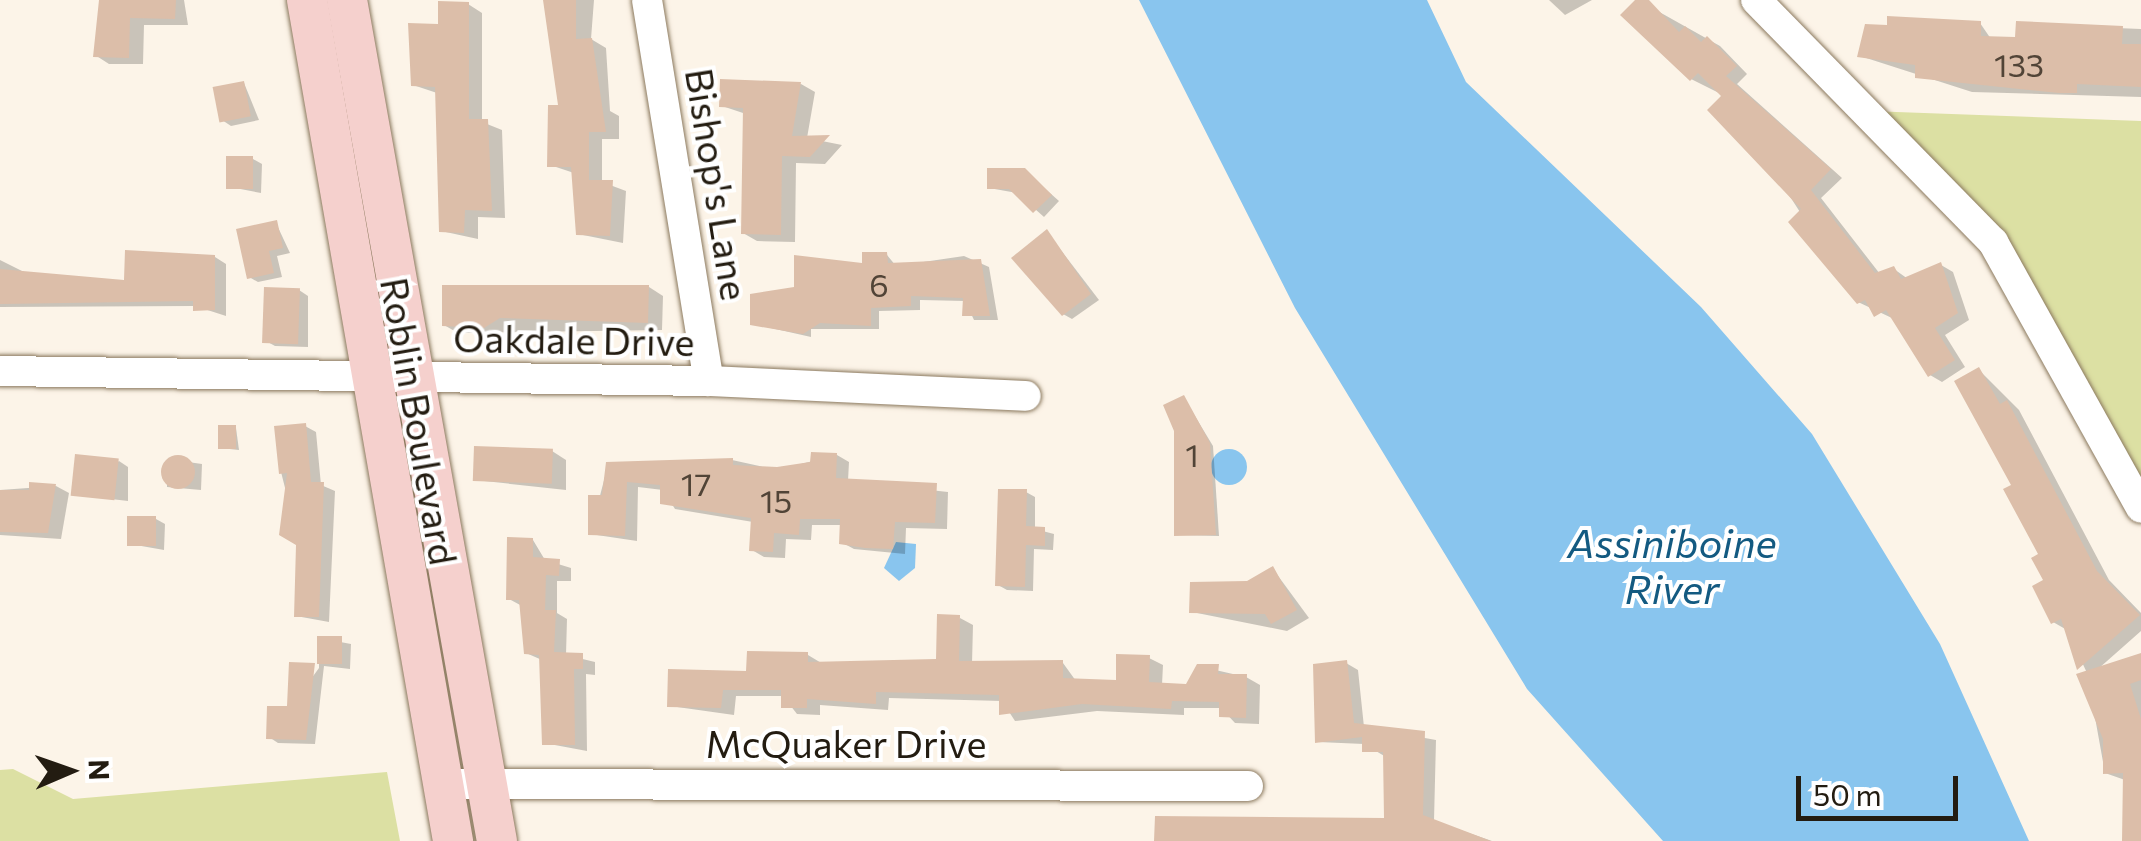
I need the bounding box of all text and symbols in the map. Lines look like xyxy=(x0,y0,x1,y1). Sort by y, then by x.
house number: 133 xyxy=(1994,45,2044,83)
street label: Bishop's Lane xyxy=(677,65,759,303)
house number: 6 xyxy=(869,265,889,303)
street label: Roblin Boulevard xyxy=(372,274,468,568)
street label: Oakdale Drive xyxy=(453,314,695,364)
house number: 1 xyxy=(1185,435,1199,473)
house number: 17 xyxy=(681,464,711,502)
house number: 15 xyxy=(760,481,792,519)
water label: Assiniboine River xyxy=(1567,518,1777,612)
street label: McQuaker Drive xyxy=(705,720,987,766)
north arrow xyxy=(20,721,120,821)
scale bar xyxy=(1801,756,1964,818)
text: N xyxy=(83,759,117,781)
text: 50 m xyxy=(1813,775,1882,812)

